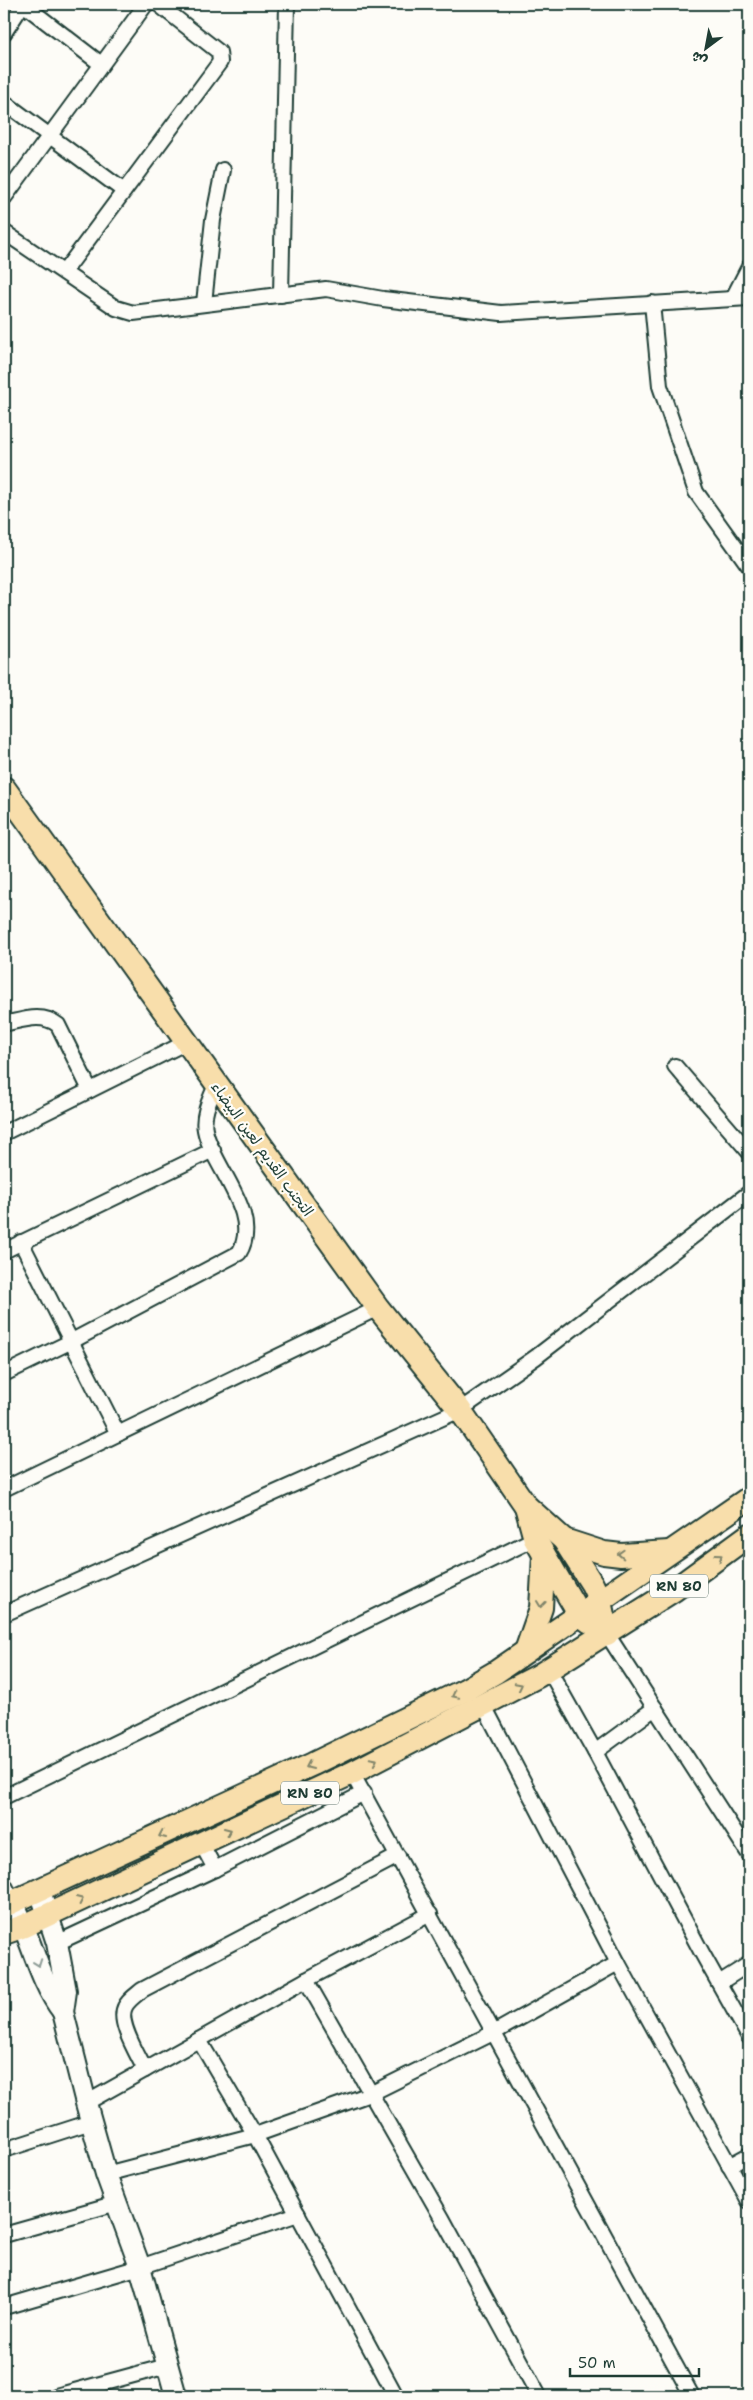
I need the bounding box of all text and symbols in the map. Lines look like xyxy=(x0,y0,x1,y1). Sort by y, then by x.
north arrow xyxy=(680,22,730,72)
text: ش xyxy=(688,47,710,71)
street label: التجنب القديم لعين البيضاء xyxy=(205,1078,318,1221)
one-way arrow xyxy=(617,1549,625,1560)
one-way arrow xyxy=(713,1554,723,1563)
road number: RN 80 xyxy=(650,1574,708,1598)
one-way arrow xyxy=(536,1600,547,1608)
one-way arrow xyxy=(513,1682,522,1692)
one-way arrow xyxy=(451,1689,460,1699)
one-way arrow xyxy=(369,1757,378,1767)
one-way arrow xyxy=(305,1760,314,1770)
road number: RN 80 xyxy=(281,1782,339,1805)
one-way arrow xyxy=(223,1827,232,1837)
one-way arrow xyxy=(158,1828,167,1839)
one-way arrow xyxy=(75,1896,84,1906)
one-way arrow xyxy=(32,1958,42,1967)
scale bar xyxy=(570,2345,699,2377)
text: 50 m xyxy=(578,2353,616,2373)

